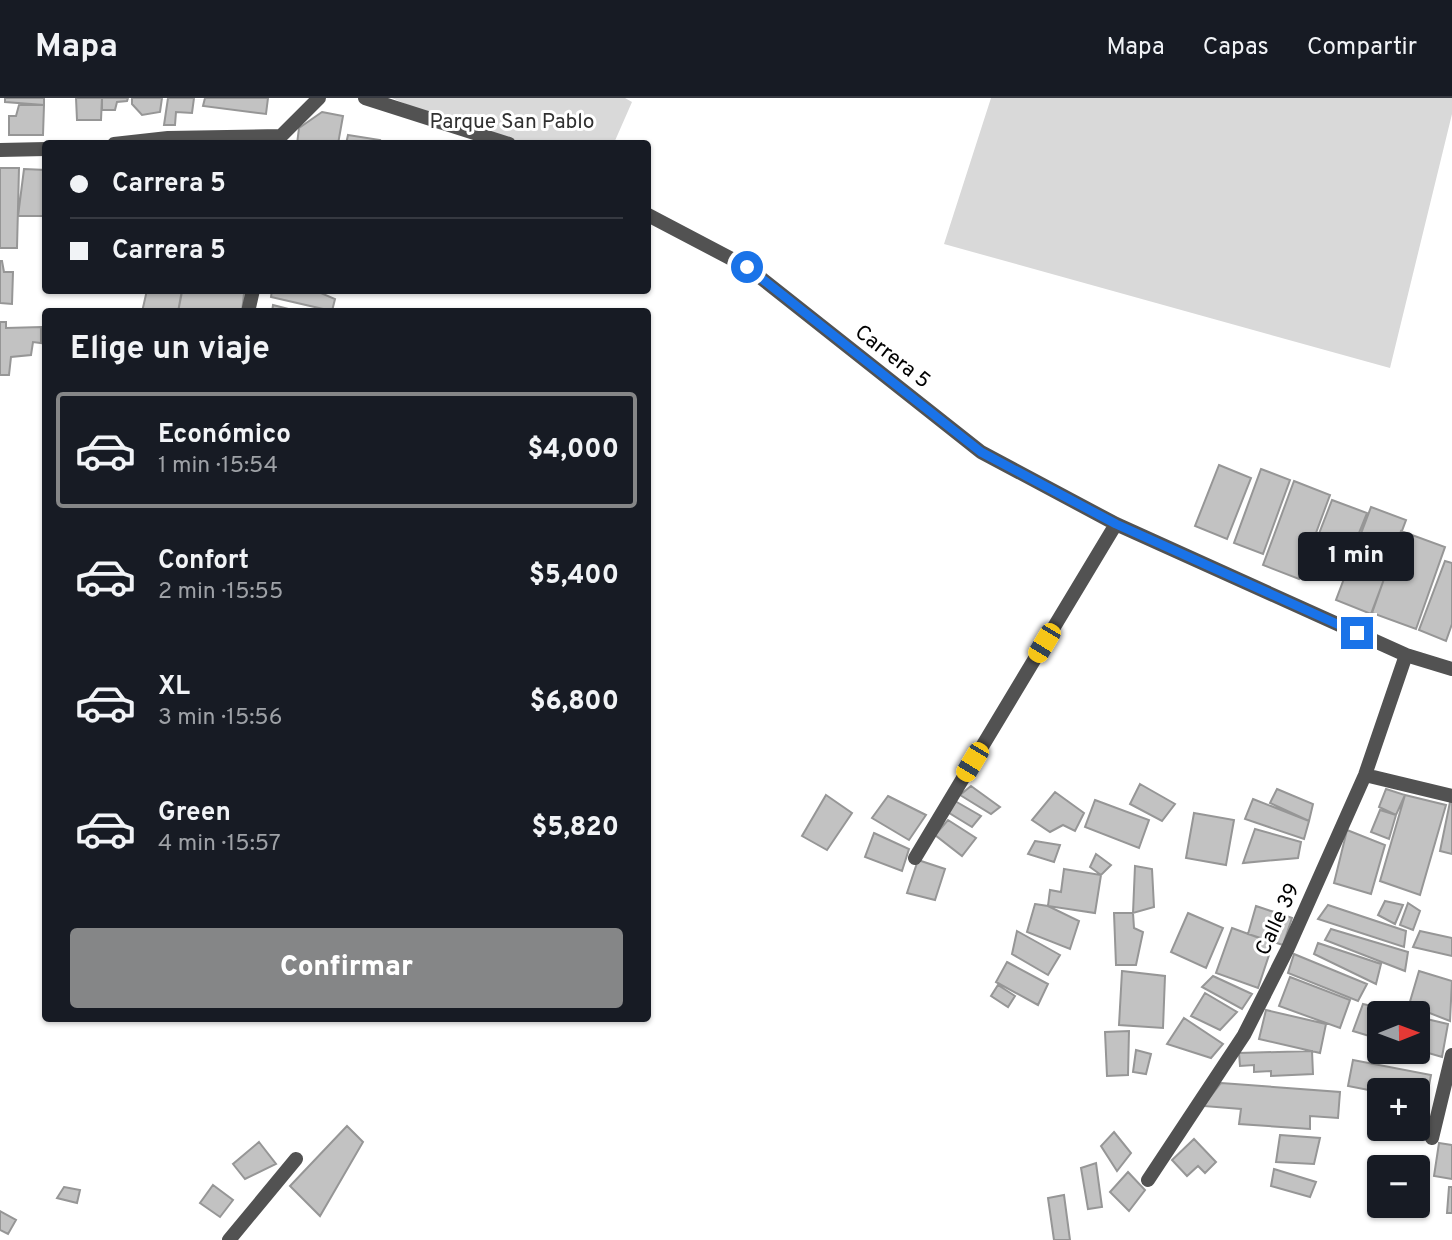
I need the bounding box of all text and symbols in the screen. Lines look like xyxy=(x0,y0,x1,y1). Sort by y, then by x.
text: Mapa xyxy=(35,27,118,69)
text: Mapa xyxy=(1107,33,1165,63)
text: Capas xyxy=(1203,33,1269,63)
text: Compartir xyxy=(1307,33,1417,63)
park label: Parque San Pablo xyxy=(429,109,595,136)
text: Carrera 5 xyxy=(112,168,226,201)
text: Carrera 5 xyxy=(112,235,226,268)
route start xyxy=(731,251,763,283)
street label: Carrera 5 xyxy=(849,319,935,395)
text: Elige un viaje xyxy=(70,330,270,370)
icon: car xyxy=(74,419,137,482)
text: Económico xyxy=(158,419,291,452)
text: $4,000 xyxy=(528,434,619,467)
text: 1 min · 15:54 xyxy=(158,452,278,481)
callout: 1 min xyxy=(1299,532,1415,580)
text: 1 min xyxy=(1328,542,1384,571)
icon: car xyxy=(74,545,137,608)
text: Confort xyxy=(158,545,249,578)
text: $5,400 xyxy=(529,560,619,593)
text: 2 min · 15:55 xyxy=(158,578,283,607)
route end xyxy=(1341,617,1373,649)
car xyxy=(1025,620,1064,666)
icon: car xyxy=(74,671,137,734)
text: XL xyxy=(158,671,190,704)
text: $6,800 xyxy=(530,686,619,719)
text: 3 min · 15:56 xyxy=(158,704,282,733)
car xyxy=(953,739,992,785)
icon: car xyxy=(74,797,137,860)
text: Green xyxy=(158,797,231,830)
text: $5,820 xyxy=(532,812,619,845)
text: 4 min · 15:57 xyxy=(158,830,281,859)
street label: Calle 39 xyxy=(1250,879,1307,960)
button: Confirmar xyxy=(70,928,623,1008)
north arrow xyxy=(1367,1001,1430,1064)
map controls xyxy=(1367,1001,1430,1218)
button: + xyxy=(1367,1078,1430,1141)
button: − xyxy=(1367,1155,1430,1218)

